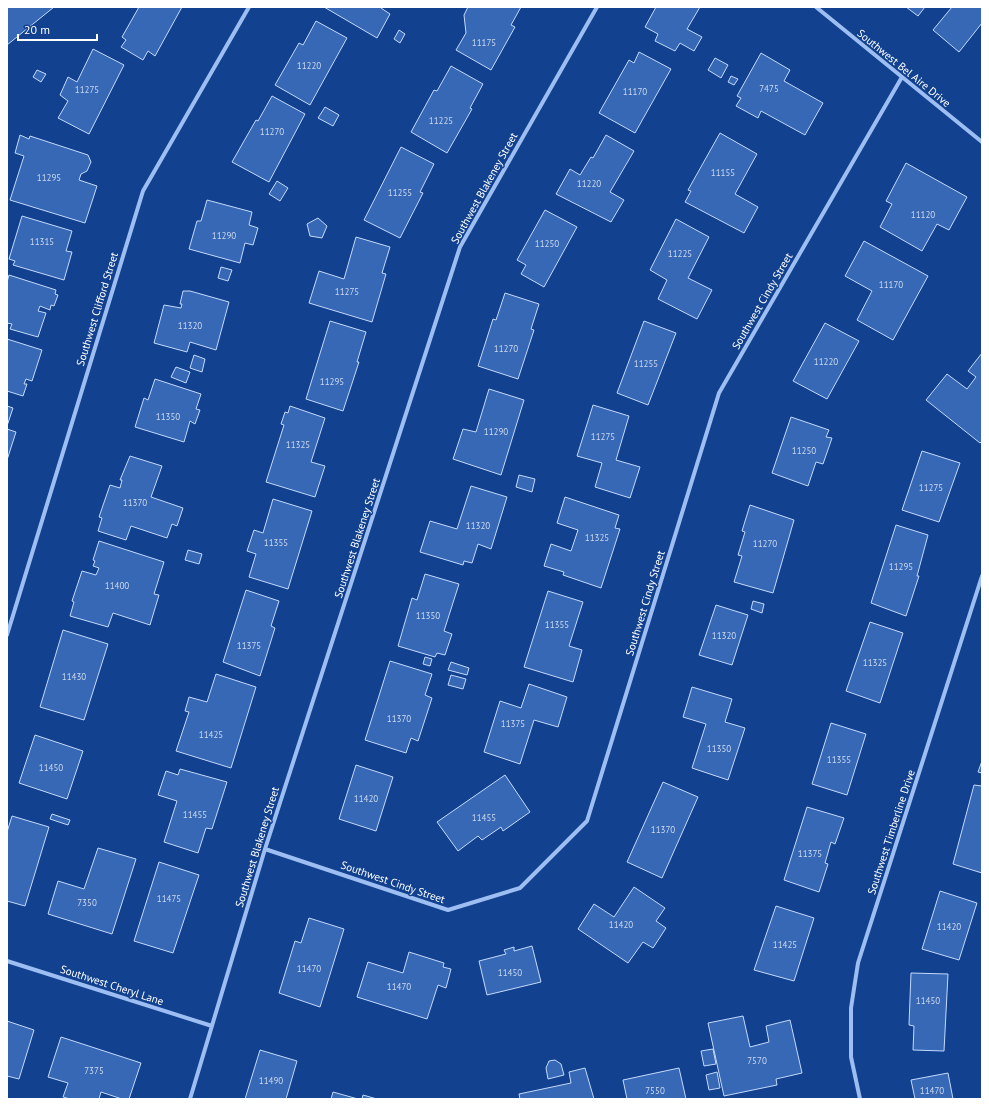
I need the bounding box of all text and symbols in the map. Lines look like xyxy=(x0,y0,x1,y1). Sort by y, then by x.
scale bar xyxy=(18,16,97,42)
text: 20 m xyxy=(24,22,50,37)
street label: Southwest Bel Aire Drive xyxy=(854,26,954,110)
house number: 11175 xyxy=(472,37,496,48)
house number: 11220 xyxy=(297,60,321,71)
house number: 7475 xyxy=(759,83,779,94)
house number: 11275 xyxy=(75,84,99,95)
house number: 11170 xyxy=(623,86,647,97)
house number: 11225 xyxy=(429,115,453,126)
house number: 11270 xyxy=(260,126,284,137)
street label: Southwest Blakeney Street xyxy=(448,130,521,246)
house number: 11155 xyxy=(711,167,735,178)
house number: 11295 xyxy=(37,172,61,183)
house number: 11220 xyxy=(577,178,601,189)
house number: 11255 xyxy=(388,187,412,198)
house number: 11120 xyxy=(911,209,935,220)
house number: 11290 xyxy=(212,230,236,241)
house number: 11315 xyxy=(30,236,54,247)
house number: 11250 xyxy=(535,238,559,249)
house number: 11225 xyxy=(668,248,692,259)
street label: Southwest Clifford Street xyxy=(73,250,121,368)
street label: Southwest Cindy Street xyxy=(729,250,795,352)
house number: 11170 xyxy=(879,279,903,290)
house number: 11275 xyxy=(335,286,359,297)
house number: 11320 xyxy=(178,320,202,331)
house number: 11270 xyxy=(494,343,518,354)
house number: 11220 xyxy=(814,356,838,367)
house number: 11255 xyxy=(634,358,658,369)
house number: 11295 xyxy=(320,376,344,387)
house number: 11350 xyxy=(156,411,180,422)
house number: 11290 xyxy=(484,426,508,437)
house number: 11275 xyxy=(591,431,615,442)
house number: 11325 xyxy=(286,439,310,450)
house number: 11250 xyxy=(792,445,816,456)
street label: Southwest Blakeney Street xyxy=(331,476,383,600)
house number: 11275 xyxy=(919,482,943,493)
house number: 11370 xyxy=(123,497,147,508)
house number: 11320 xyxy=(466,520,490,531)
house number: 11325 xyxy=(585,532,609,543)
house number: 11355 xyxy=(264,537,288,548)
house number: 11270 xyxy=(753,538,777,549)
street label: Southwest Cindy Street xyxy=(622,548,668,657)
house number: 11295 xyxy=(889,561,913,572)
house number: 11400 xyxy=(105,580,129,591)
house number: 11350 xyxy=(416,610,440,621)
house number: 11355 xyxy=(545,619,569,630)
house number: 11320 xyxy=(712,630,736,641)
house number: 11375 xyxy=(237,640,261,651)
house number: 11325 xyxy=(863,657,887,668)
house number: 11430 xyxy=(62,671,86,682)
house number: 11370 xyxy=(387,713,411,724)
house number: 11375 xyxy=(501,718,525,729)
house number: 11425 xyxy=(199,729,223,740)
house number: 11350 xyxy=(707,743,731,754)
house number: 11355 xyxy=(827,754,851,765)
house number: 11450 xyxy=(39,762,63,773)
street label: Southwest Timberline Drive xyxy=(864,767,918,896)
street label: Southwest Blakeney Street xyxy=(232,785,282,909)
house number: 11420 xyxy=(354,793,378,804)
house number: 11455 xyxy=(183,809,207,820)
house number: 11455 xyxy=(472,812,496,823)
house number: 11370 xyxy=(651,824,675,835)
house number: 11375 xyxy=(798,848,822,859)
street label: Southwest Cindy Street xyxy=(339,858,447,906)
house number: 11475 xyxy=(157,893,181,904)
house number: 7350 xyxy=(77,897,97,908)
house number: 11420 xyxy=(609,919,633,930)
house number: 11420 xyxy=(937,921,961,932)
house number: 11425 xyxy=(773,939,797,950)
street label: Southwest Cheryl Lane xyxy=(59,962,166,1008)
house number: 11470 xyxy=(297,963,321,974)
house number: 11450 xyxy=(498,967,522,978)
house number: 11470 xyxy=(387,981,411,992)
house number: 11450 xyxy=(916,995,940,1006)
house number: 7570 xyxy=(747,1055,767,1066)
house number: 7375 xyxy=(84,1065,104,1076)
house number: 11490 xyxy=(259,1075,283,1086)
house number: 7550 xyxy=(645,1085,665,1096)
house number: 11470 xyxy=(920,1085,944,1096)

